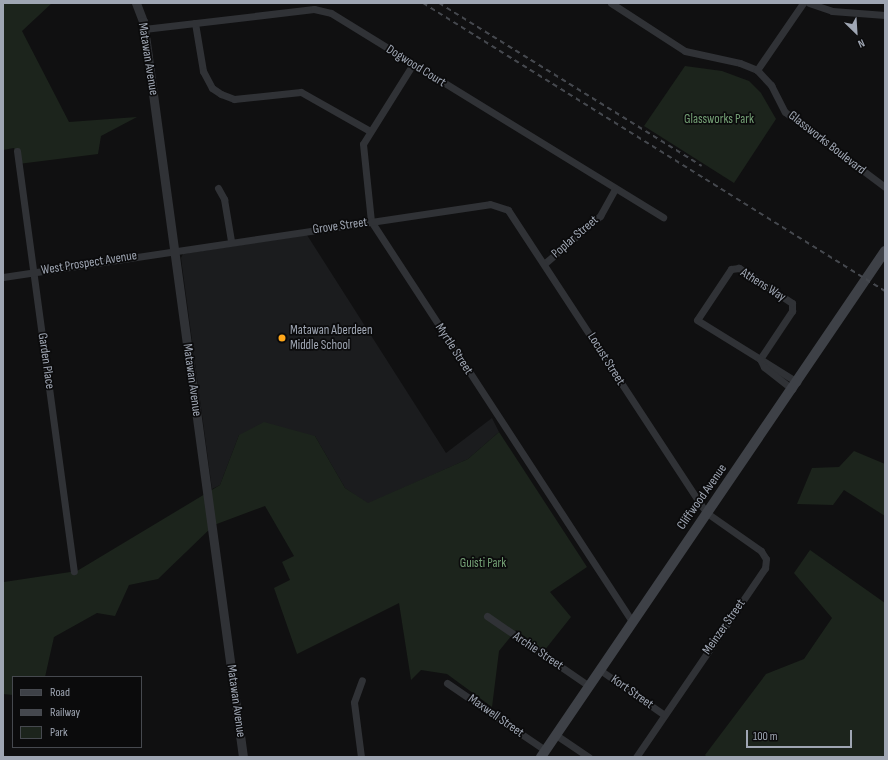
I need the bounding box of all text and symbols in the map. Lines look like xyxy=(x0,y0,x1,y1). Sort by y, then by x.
north arrow xyxy=(836,12,876,52)
street label: Matawan Avenue xyxy=(135,22,161,96)
text: N xyxy=(856,36,867,50)
street label: Dogwood Court xyxy=(383,42,449,90)
street label: Glassworks Boulevard xyxy=(785,108,869,178)
park label: Glassworks Park xyxy=(684,111,754,127)
street label: Poplar Street xyxy=(548,212,602,262)
street label: Grove Street xyxy=(312,214,368,238)
street label: West Prospect Avenue xyxy=(40,248,138,278)
street label: Athens Way xyxy=(737,265,789,305)
street label: Myrtle Street xyxy=(432,321,476,377)
place label: Matawan Aberdeen Middle School xyxy=(290,323,373,354)
street label: Locust Street xyxy=(584,330,628,388)
street label: Garden Place xyxy=(34,332,58,390)
marker: Matawan Aberdeen Middle School xyxy=(277,333,287,343)
street label: Matawan Avenue xyxy=(179,343,205,417)
street label: Cliffwood Avenue xyxy=(674,461,730,533)
park label: Guisti Park xyxy=(460,555,506,571)
street label: Meinzer Street xyxy=(699,596,749,658)
street label: Archie Street xyxy=(510,629,566,673)
street label: Matawan Avenue xyxy=(223,664,249,738)
street label: Kort Street xyxy=(608,672,656,712)
legend xyxy=(12,676,142,748)
text: Road xyxy=(50,685,70,700)
street label: Maxwell Street xyxy=(465,691,527,741)
text: Railway xyxy=(50,705,80,720)
scale bar xyxy=(748,722,854,748)
text: Park xyxy=(50,725,68,740)
text: 100 m xyxy=(753,729,778,744)

